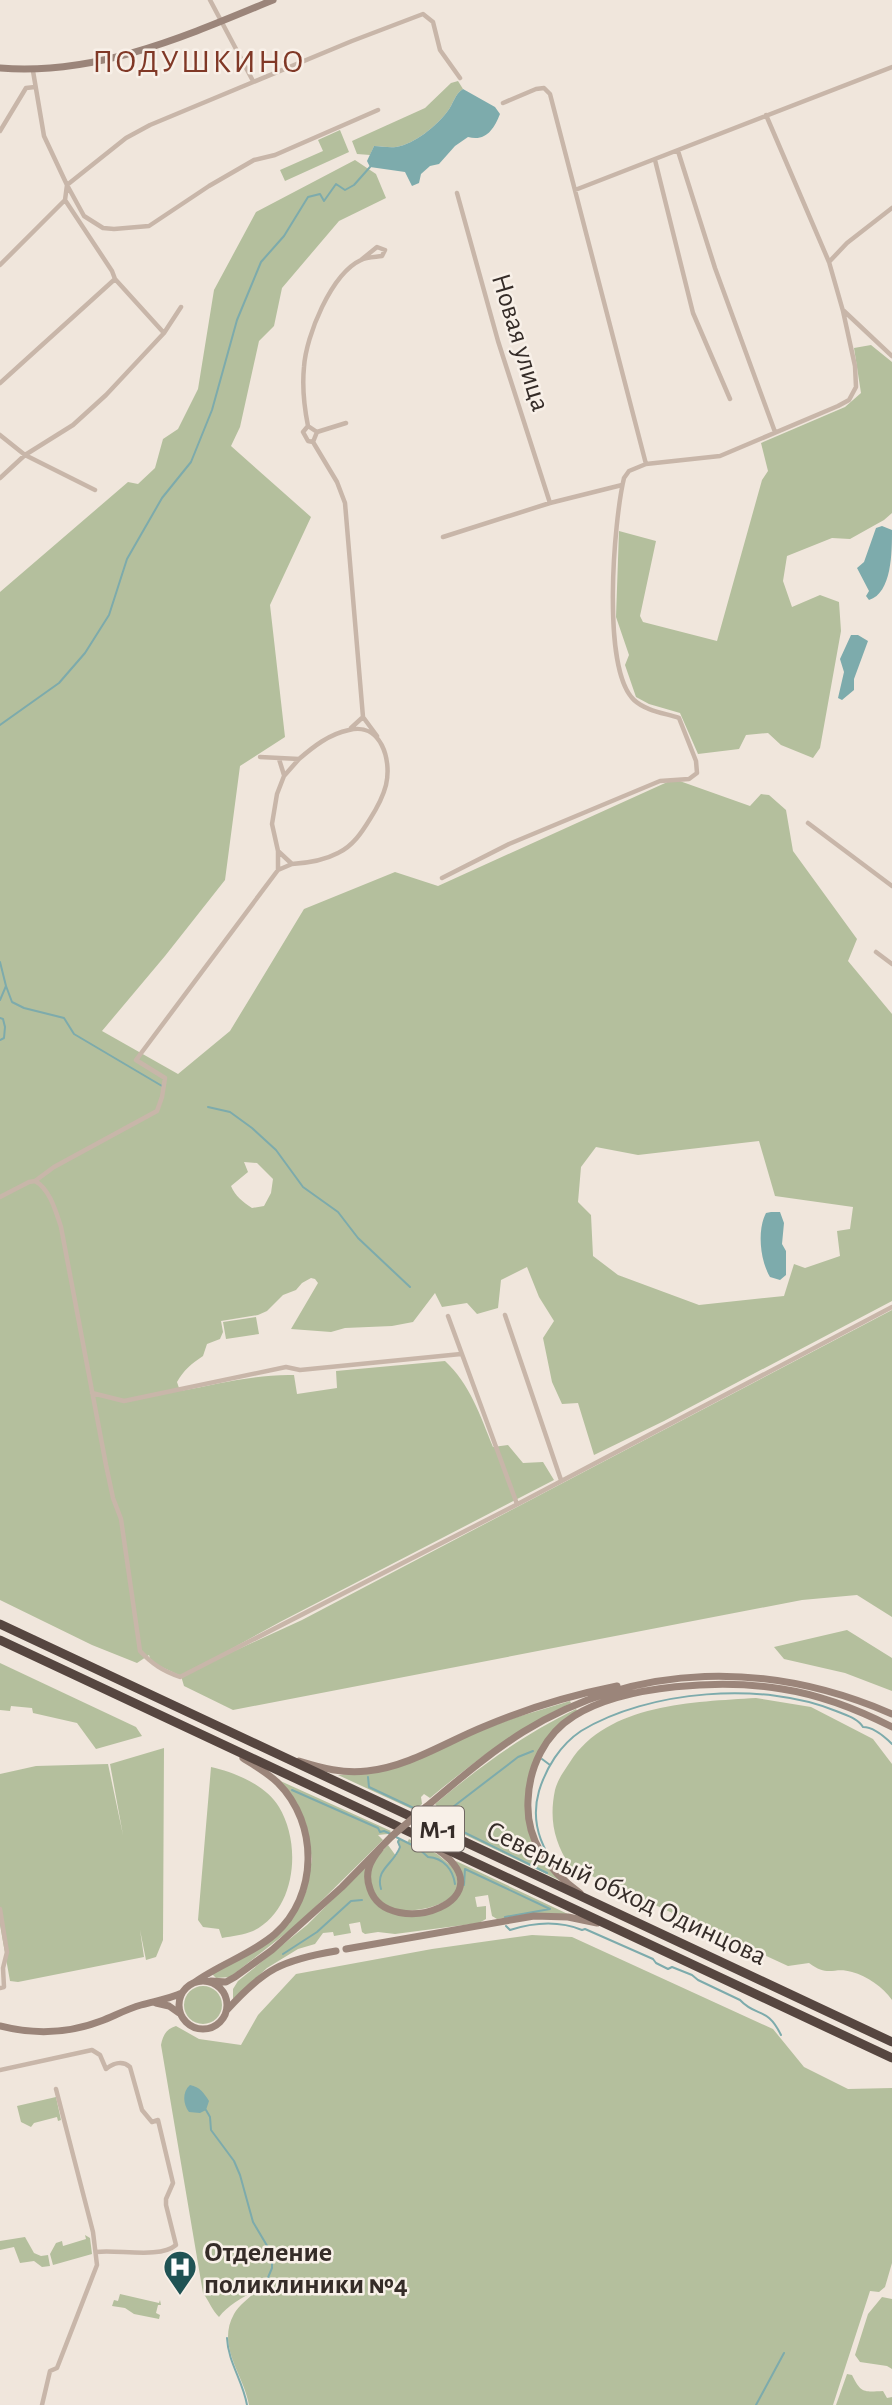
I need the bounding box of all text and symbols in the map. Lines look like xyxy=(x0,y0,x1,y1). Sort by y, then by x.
district label: ПОДУШКИНО xyxy=(92,46,306,78)
street label: Новая улица xyxy=(486,270,554,415)
road number: М-1 xyxy=(412,1806,464,1852)
street label: Северный обход Одинцова xyxy=(482,1817,771,1971)
place label: Отделение поликлиники №4 xyxy=(204,2239,408,2299)
hospital icon: Отделение поликлиники №4 xyxy=(161,2248,199,2297)

